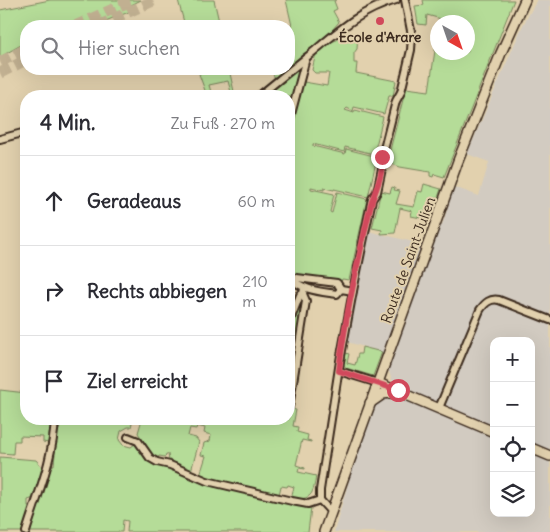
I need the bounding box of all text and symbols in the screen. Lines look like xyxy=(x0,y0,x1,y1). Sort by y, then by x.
marker: École d'Arare xyxy=(374,15,386,27)
north arrow xyxy=(430,15,475,60)
search box xyxy=(20,20,295,75)
place label: École d'Arare xyxy=(339,28,422,46)
icon: search xyxy=(38,34,66,62)
text: Hier suchen xyxy=(78,36,180,60)
text: 4 Min. xyxy=(40,109,95,136)
text: Zu Fuß · 270 m xyxy=(170,113,275,133)
route end xyxy=(371,146,394,169)
icon: ahead xyxy=(40,187,68,215)
text: Geradeaus xyxy=(87,189,181,213)
text: 60 m xyxy=(237,191,275,211)
street label: Route de Saint-Julien xyxy=(377,194,439,326)
text: 210 m xyxy=(242,271,268,311)
icon: right xyxy=(40,277,68,305)
text: Rechts abbiegen xyxy=(87,279,227,303)
map controls xyxy=(490,337,535,517)
button: + xyxy=(490,337,535,382)
icon: arrive xyxy=(40,367,68,395)
text: Ziel erreicht xyxy=(87,369,188,393)
route start xyxy=(387,379,410,402)
button: − xyxy=(490,382,535,427)
button: locate xyxy=(490,427,535,472)
button: layers xyxy=(490,472,535,517)

